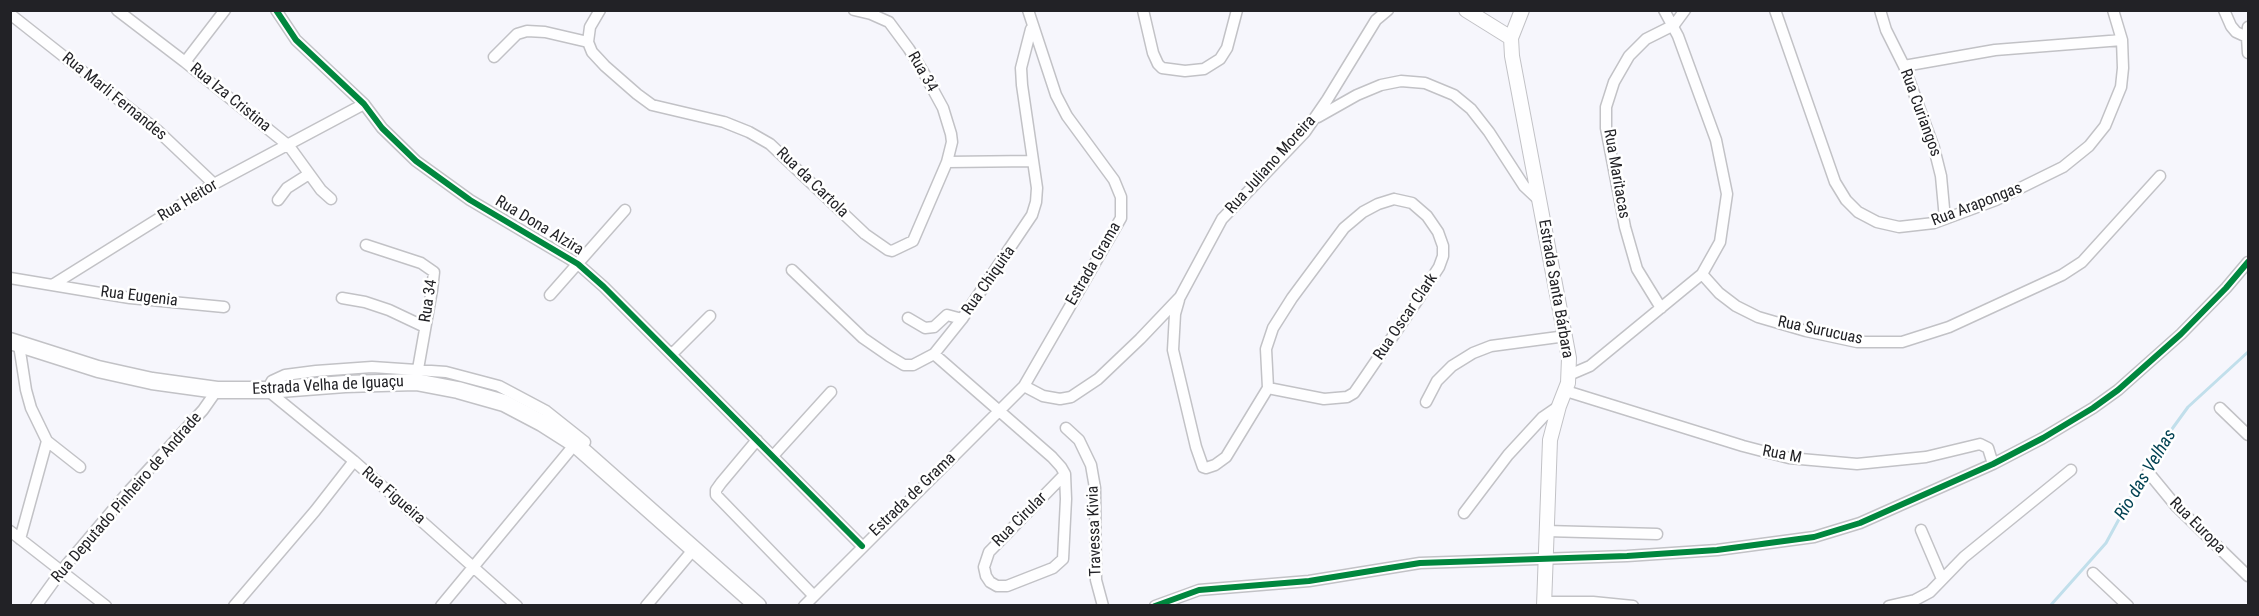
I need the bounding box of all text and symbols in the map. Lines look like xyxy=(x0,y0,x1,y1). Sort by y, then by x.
street label: Rua 34 xyxy=(903,48,941,96)
street label: Rua Marli Fernandes xyxy=(58,49,170,145)
street label: Rua Iza Cristina xyxy=(186,59,274,137)
street label: Rua Curiangos xyxy=(1895,67,1945,159)
street label: Rua Juliano Moreira xyxy=(1222,112,1320,218)
street label: Rua Maritacas xyxy=(1599,128,1633,220)
street label: Rua da Cartola xyxy=(772,144,852,222)
street label: Rua Heitor xyxy=(155,176,221,226)
street label: Rua Arapongas xyxy=(1929,179,2025,231)
street label: Rua Dona Alzira xyxy=(491,192,587,260)
street label: Estrada Santa Bárbara xyxy=(1533,218,1577,360)
street label: Estrada Grama xyxy=(1062,219,1126,309)
street label: Rua Chiquita xyxy=(958,243,1020,319)
street label: Rua Oscar Clark xyxy=(1370,270,1442,364)
street label: Rua 34 xyxy=(416,278,442,324)
street label: Rua Eugenia xyxy=(99,283,179,311)
street label: Rua Surucuas xyxy=(1776,313,1864,349)
street label: Estrada Velha de Iguaçu xyxy=(252,372,404,400)
street label: Rua Deputado Pinheiro de Andrade xyxy=(48,409,206,587)
water label: Rio das Velhas xyxy=(2111,426,2181,524)
street label: Rua M xyxy=(1761,442,1803,468)
street label: Estrada de Grama xyxy=(866,449,960,541)
street label: Rua Figueira xyxy=(357,463,429,529)
street label: Travessa Kivia xyxy=(1084,485,1106,577)
street label: Rua Cirular xyxy=(989,489,1051,551)
street label: Rua Europa xyxy=(2165,494,2229,558)

